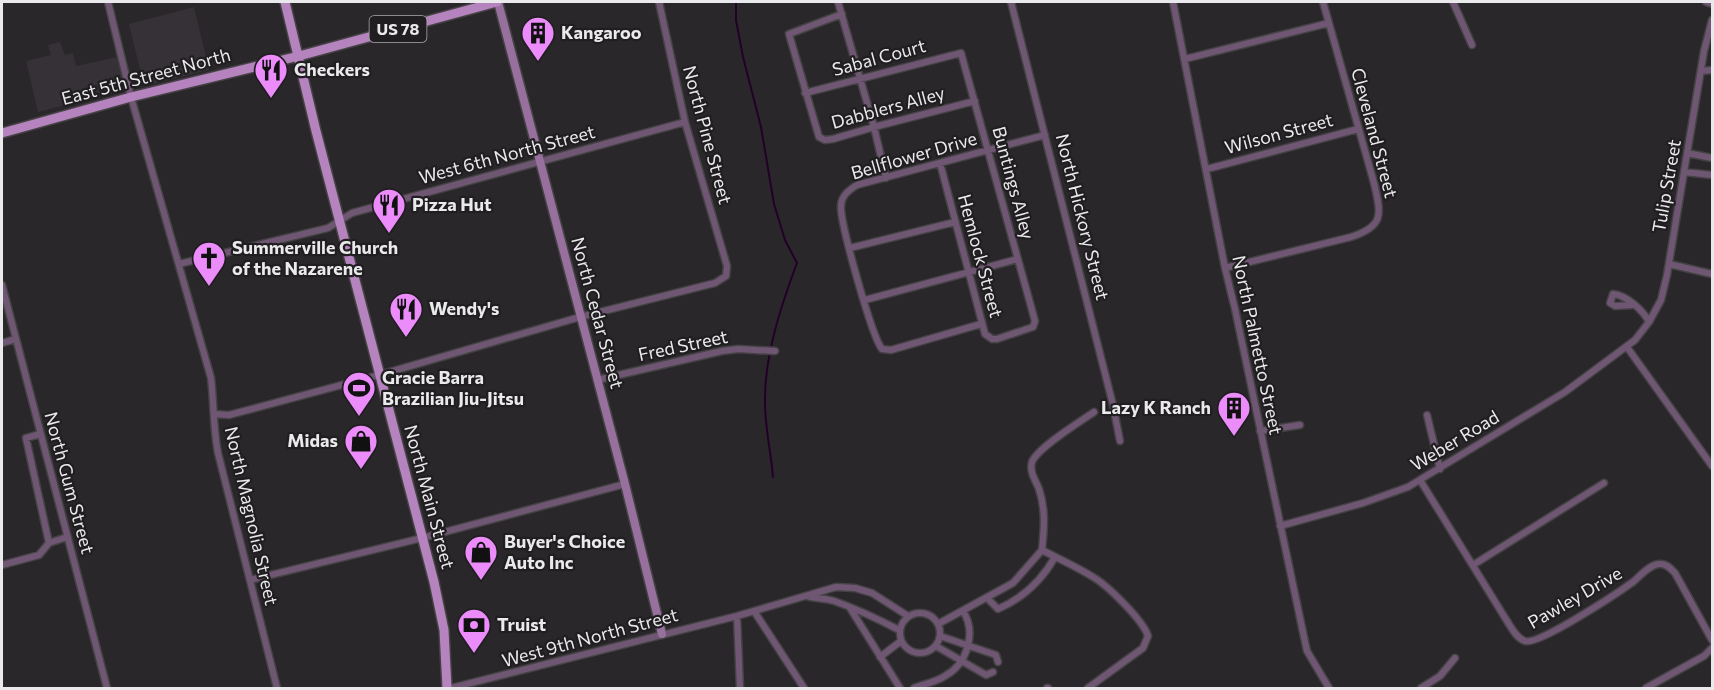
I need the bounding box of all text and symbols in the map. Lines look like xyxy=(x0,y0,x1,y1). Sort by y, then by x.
building icon: Kangaroo xyxy=(520,15,556,62)
road number: US 78 xyxy=(370,16,426,42)
place label: Kangaroo xyxy=(561,21,642,43)
street label: Sabal Court xyxy=(830,34,928,80)
street label: East 5th Street North xyxy=(59,43,233,109)
restaurant icon: Checkers xyxy=(253,52,289,99)
place label: Checkers xyxy=(294,58,370,80)
street label: North Pine Street xyxy=(679,63,737,207)
street label: Cleveland Street xyxy=(1347,65,1403,200)
street label: Dabblers Alley xyxy=(829,81,947,133)
street label: Wilson Street xyxy=(1222,108,1335,158)
street label: West 6th North Street xyxy=(416,120,597,188)
street label: Buntings Alley xyxy=(988,124,1040,242)
street label: Bellflower Drive xyxy=(848,127,979,184)
street label: North Hickory Street xyxy=(1052,131,1114,302)
street label: Tulip Street xyxy=(1647,137,1685,234)
restaurant icon: Pizza Hut xyxy=(371,187,407,234)
street label: Hemlock Street xyxy=(954,192,1008,320)
place label: Pizza Hut xyxy=(412,193,492,215)
street label: North Cedar Street xyxy=(567,235,629,391)
place label: Summerville Church of the Nazarene xyxy=(232,236,398,279)
church icon: Summerville Church of the Nazarene xyxy=(191,240,227,287)
street label: North Palmetto Street xyxy=(1228,253,1288,436)
restaurant icon: Wendy's xyxy=(388,291,424,338)
place label: Wendy's xyxy=(429,297,499,319)
street label: Fred Street xyxy=(636,325,730,365)
place label: Gracie Barra Brazilian Jiu-Jitsu xyxy=(382,366,524,409)
sports icon: Gracie Barra Brazilian Jiu-Jitsu xyxy=(341,370,377,417)
building icon: Lazy K Ranch xyxy=(1216,390,1252,437)
place label: Lazy K Ranch xyxy=(1101,396,1211,418)
street label: Weber Road xyxy=(1406,405,1503,475)
street label: North Gum Street xyxy=(40,409,99,556)
street label: North Main Street xyxy=(400,422,460,571)
shop icon: Midas xyxy=(343,423,379,470)
street label: North Magnolia Street xyxy=(221,424,283,607)
place label: Midas xyxy=(287,429,338,451)
place label: Buyer's Choice Auto Inc xyxy=(504,530,625,573)
shop icon: Buyer's Choice Auto Inc xyxy=(463,534,499,581)
street label: Pawley Drive xyxy=(1524,561,1625,633)
street label: West 9th North Street xyxy=(499,603,680,671)
bank icon: Truist xyxy=(456,607,492,654)
place label: Truist xyxy=(497,613,546,635)

